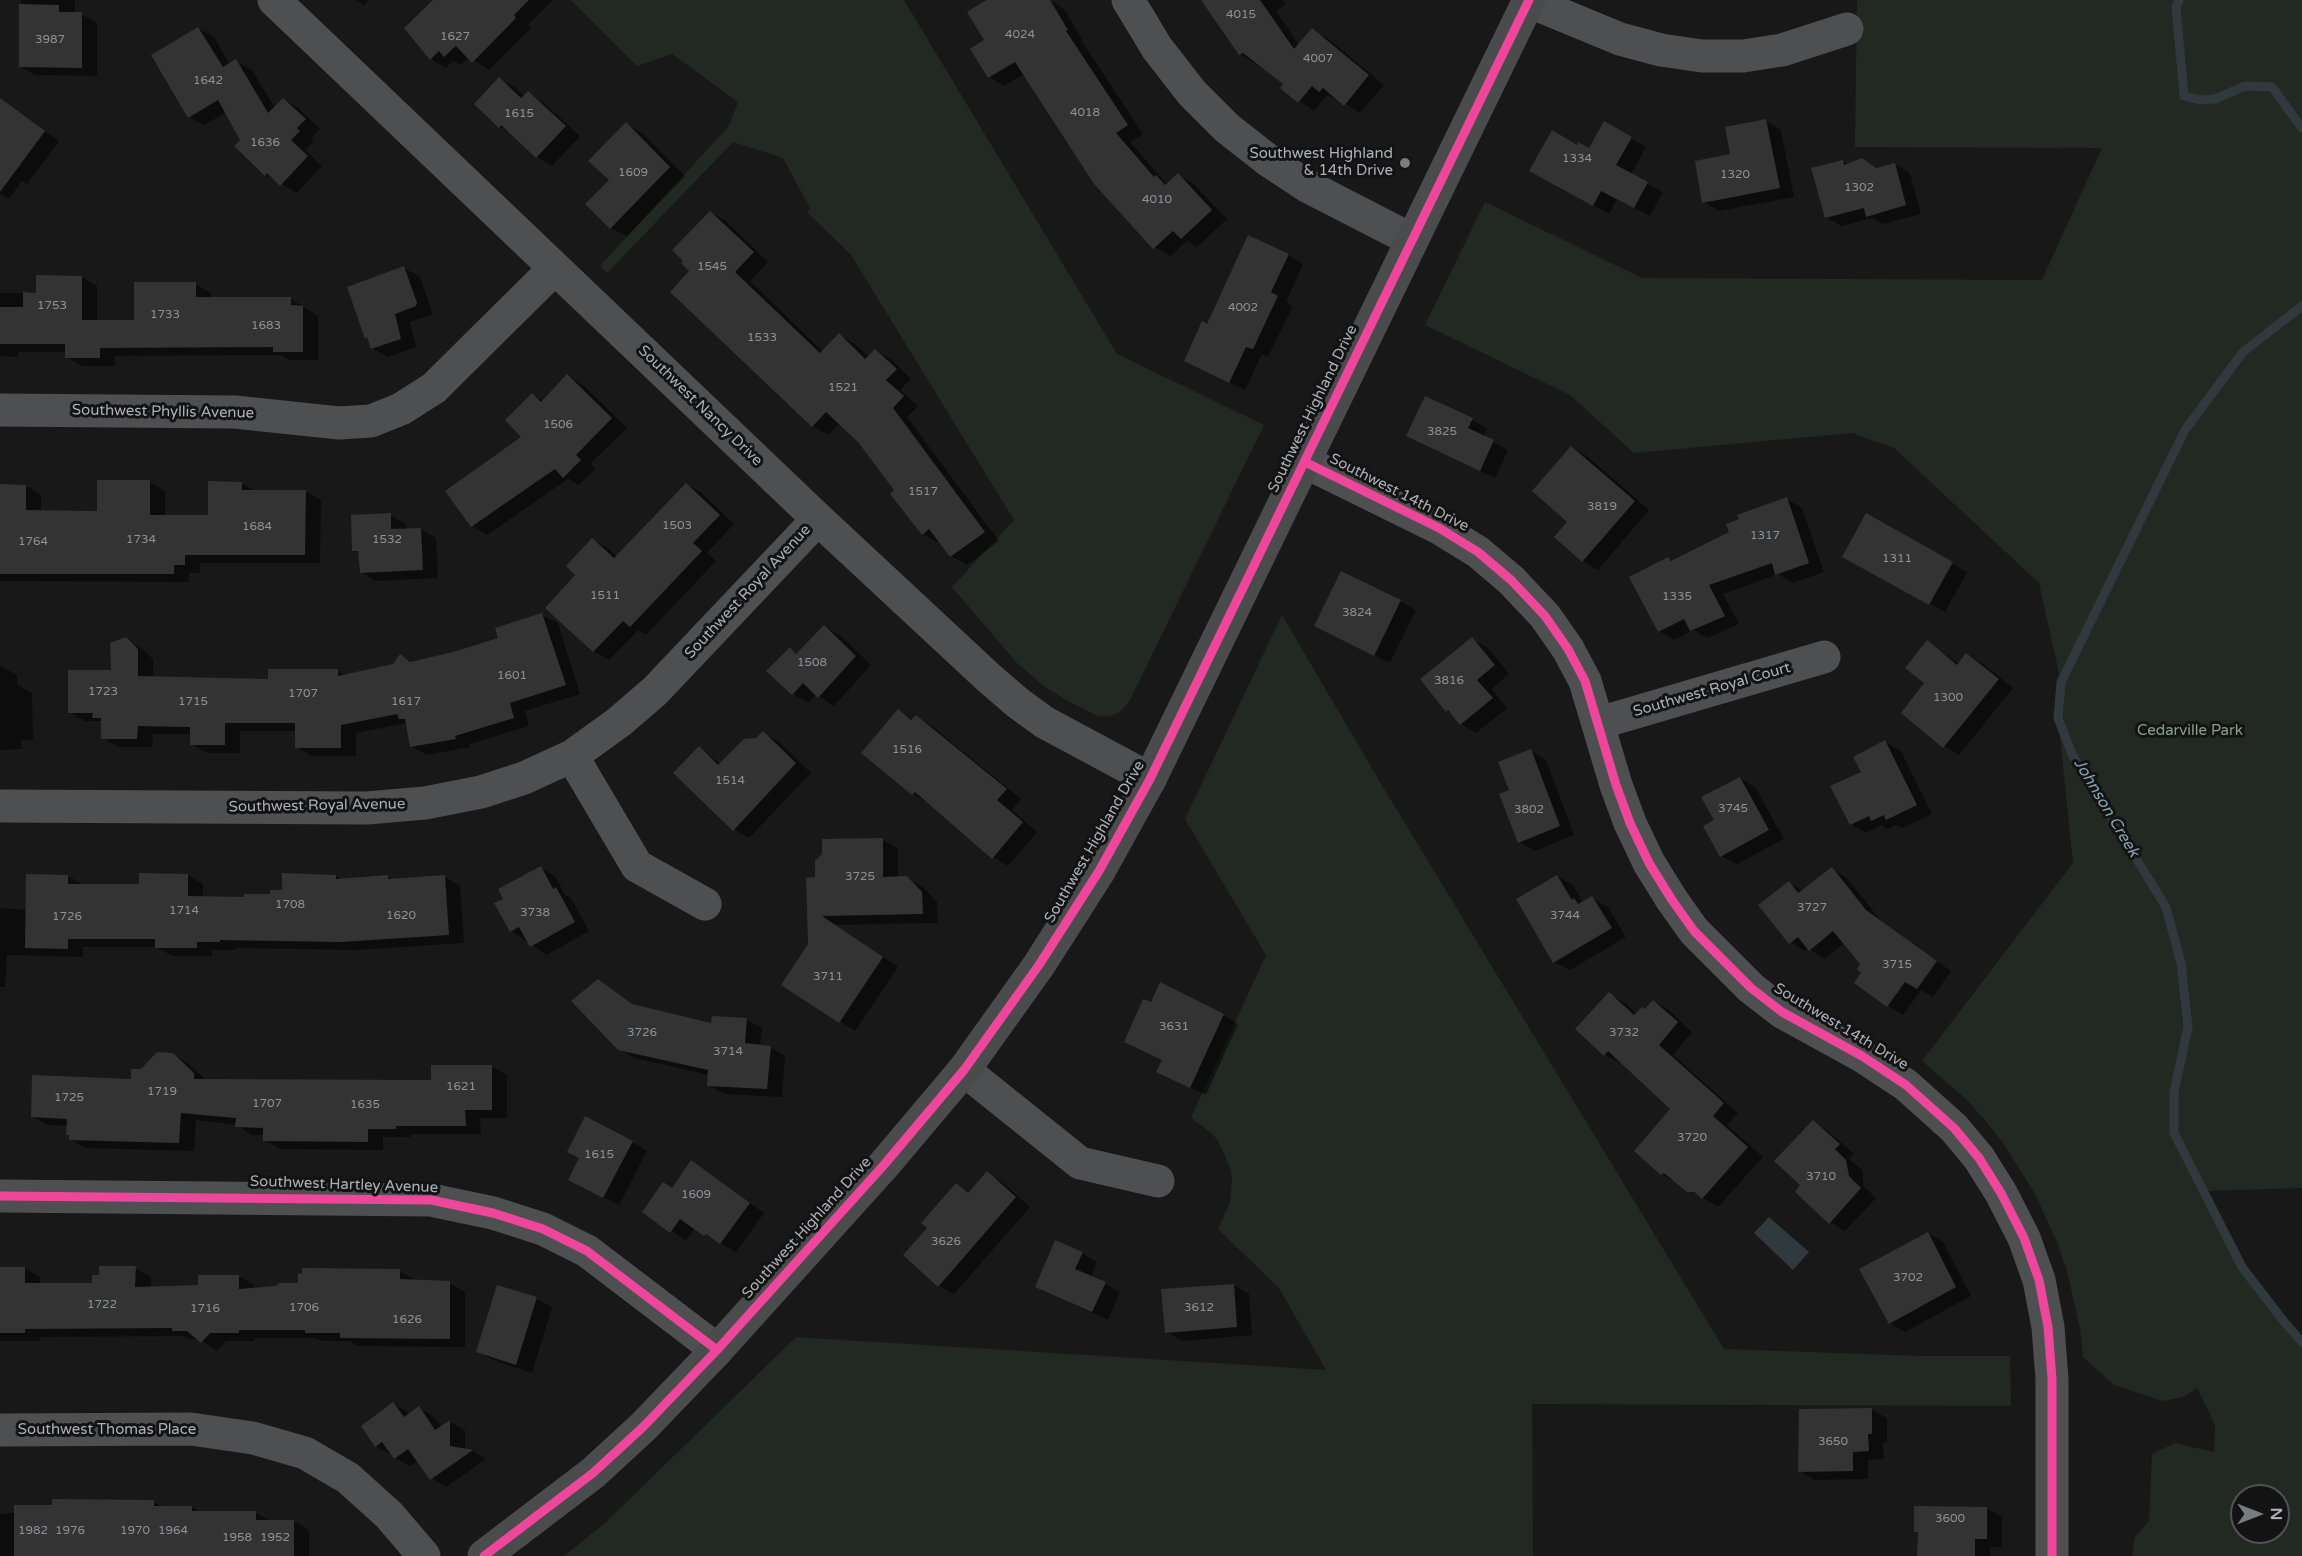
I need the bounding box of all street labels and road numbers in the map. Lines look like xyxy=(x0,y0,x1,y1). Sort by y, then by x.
street label: Southwest Highland Drive xyxy=(1264,322,1362,496)
street label: Southwest Nancy Drive xyxy=(634,342,766,470)
street label: Southwest Phyllis Avenue xyxy=(72,401,254,423)
street label: Southwest 14th Drive xyxy=(1326,450,1472,536)
street label: Southwest Royal Avenue xyxy=(681,521,815,663)
street label: Southwest Royal Court xyxy=(1631,659,1793,721)
street label: Southwest Highland Drive xyxy=(1041,758,1149,926)
street label: Southwest Royal Avenue xyxy=(229,795,405,817)
street label: Southwest 14th Drive xyxy=(1770,980,1912,1074)
street label: Southwest Highland Drive xyxy=(739,1153,875,1303)
street label: Southwest Hartley Avenue xyxy=(250,1173,438,1197)
street label: Southwest Thomas Place xyxy=(18,1421,196,1439)

